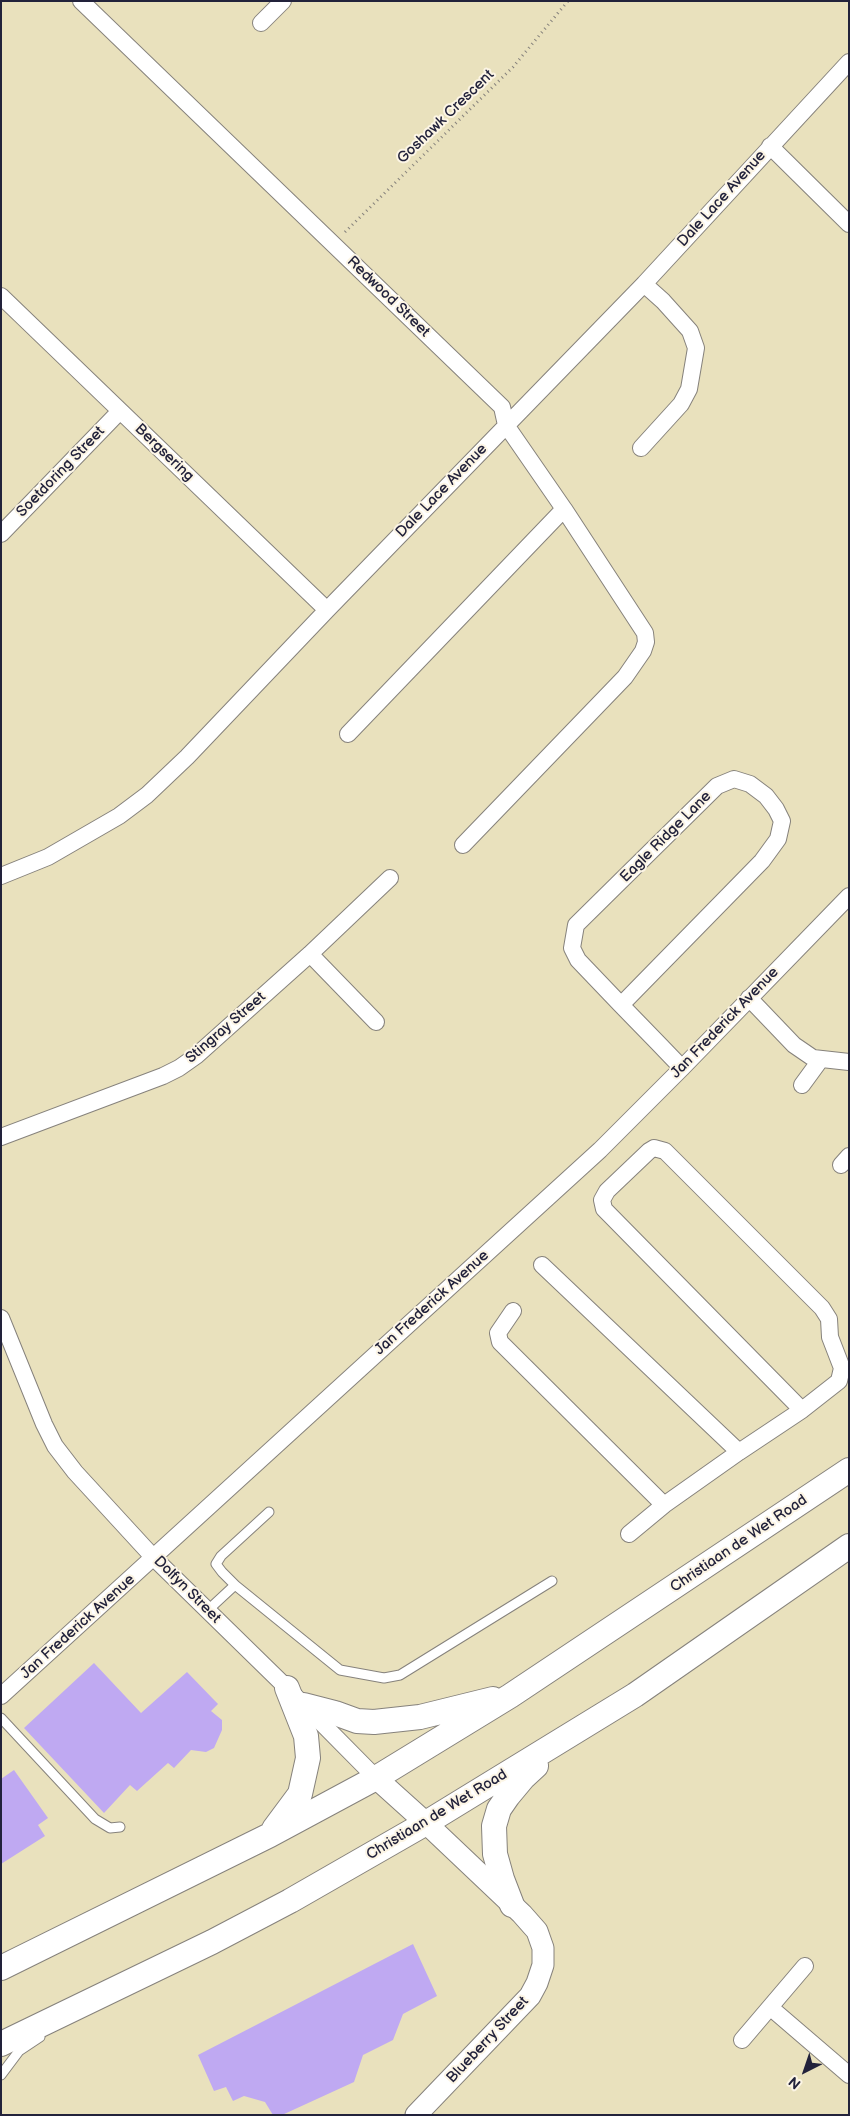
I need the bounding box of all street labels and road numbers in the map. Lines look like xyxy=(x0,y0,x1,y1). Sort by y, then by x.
street label: Goshawk Crescent xyxy=(394,66,498,168)
street label: Dale Lace Avenue xyxy=(674,147,770,251)
street label: Redwood Street xyxy=(343,253,433,341)
street label: Bergsering xyxy=(131,420,197,486)
street label: Soetdoring Street xyxy=(13,423,109,521)
street label: Dale Lace Avenue xyxy=(393,440,491,542)
street label: Eagle Ridge Lane xyxy=(617,788,715,886)
street label: Jan Frederick Avenue xyxy=(667,964,783,1082)
street label: Stingray Street xyxy=(182,988,270,1068)
street label: Jan Frederick Avenue xyxy=(371,1247,493,1359)
street label: Christiaan de Wet Road xyxy=(667,1491,811,1597)
street label: Dolfyn Street xyxy=(150,1553,224,1627)
street label: Jan Frederick Avenue xyxy=(17,1571,139,1683)
street label: Christiaan de Wet Road xyxy=(363,1766,511,1864)
street label: Blueberry Street xyxy=(443,1993,533,2087)

